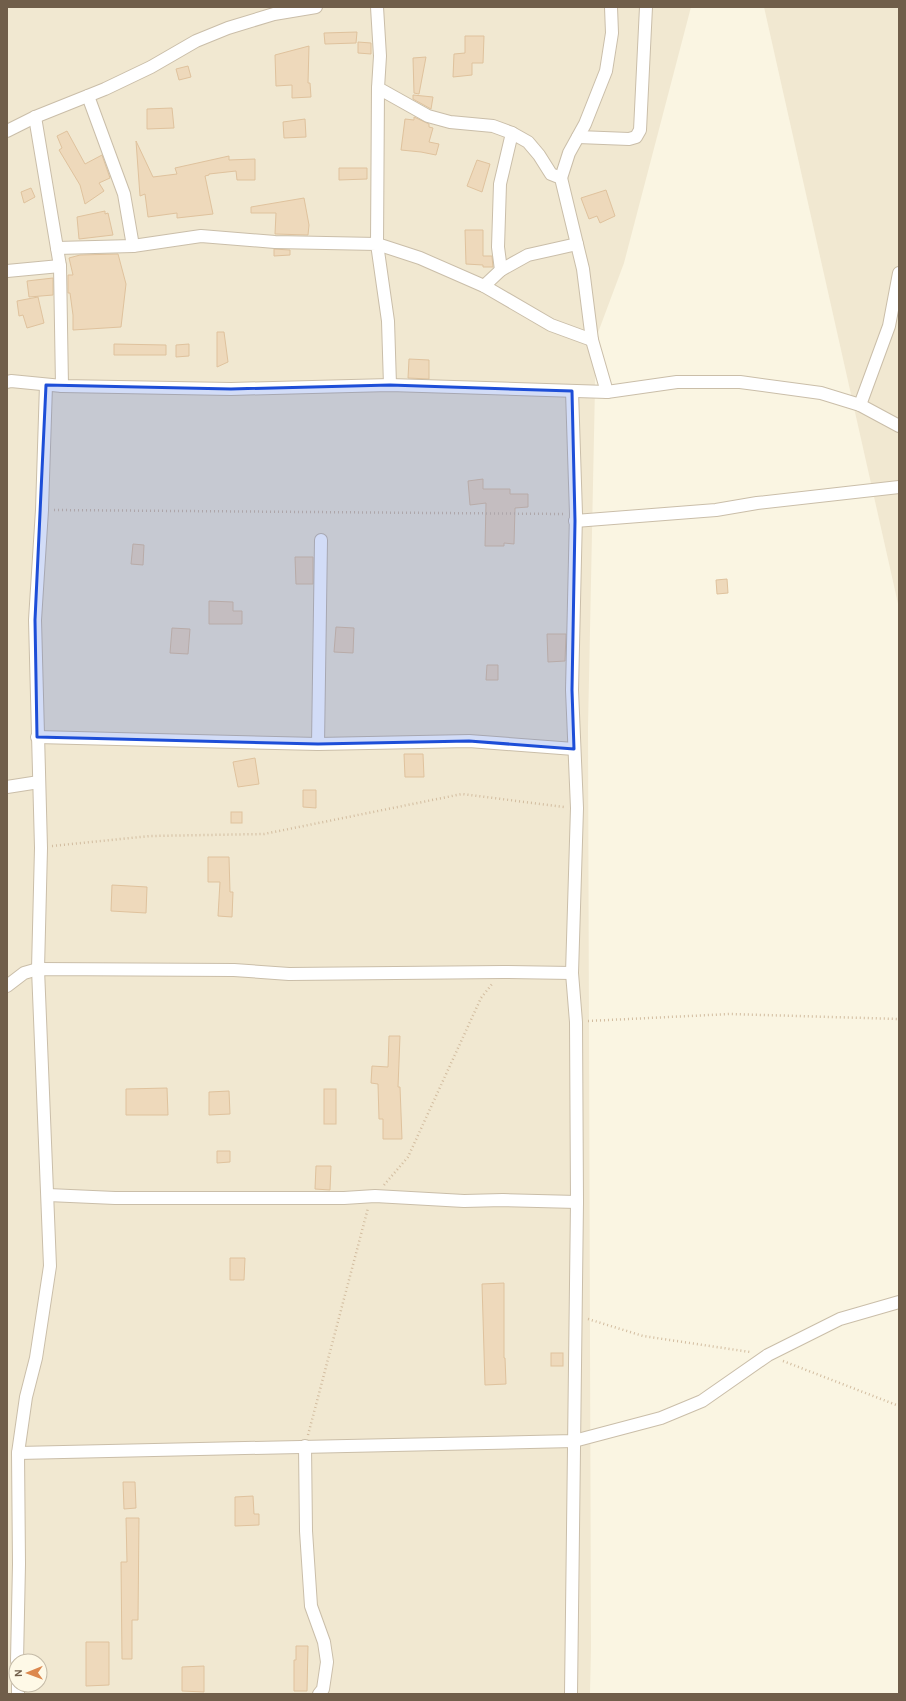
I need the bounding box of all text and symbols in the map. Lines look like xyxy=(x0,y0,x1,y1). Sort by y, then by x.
north arrow xyxy=(8,1653,48,1693)
text: N xyxy=(12,1669,25,1677)

